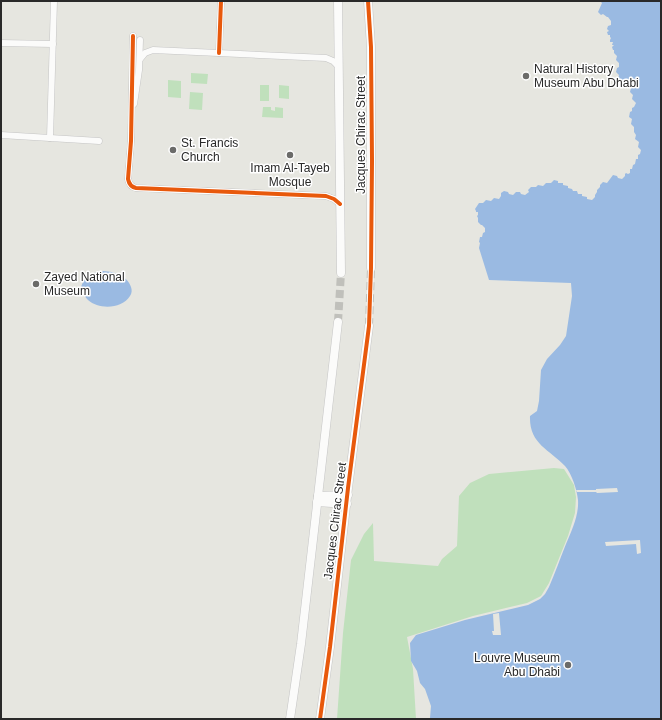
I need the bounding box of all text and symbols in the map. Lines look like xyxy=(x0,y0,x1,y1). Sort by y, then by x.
place label: Natural History Museum Abu Dhabi xyxy=(534,62,639,90)
marker: Natural History Museum Abu Dhabi xyxy=(521,71,531,81)
street label: Jacques Chirac Street xyxy=(354,75,368,194)
place label: St. Francis Church xyxy=(181,136,238,164)
marker: St. Francis Church xyxy=(168,145,178,155)
marker: Imam Al-Tayeb Mosque xyxy=(285,150,295,160)
place label: Imam Al-Tayeb Mosque xyxy=(250,161,330,189)
place label: Zayed National Museum xyxy=(44,270,125,298)
marker: Zayed National Museum xyxy=(31,279,41,289)
street label: Jacques Chirac Street xyxy=(321,461,349,580)
place label: Louvre Museum Abu Dhabi xyxy=(474,651,560,679)
marker: Louvre Museum Abu Dhabi xyxy=(563,660,573,670)

